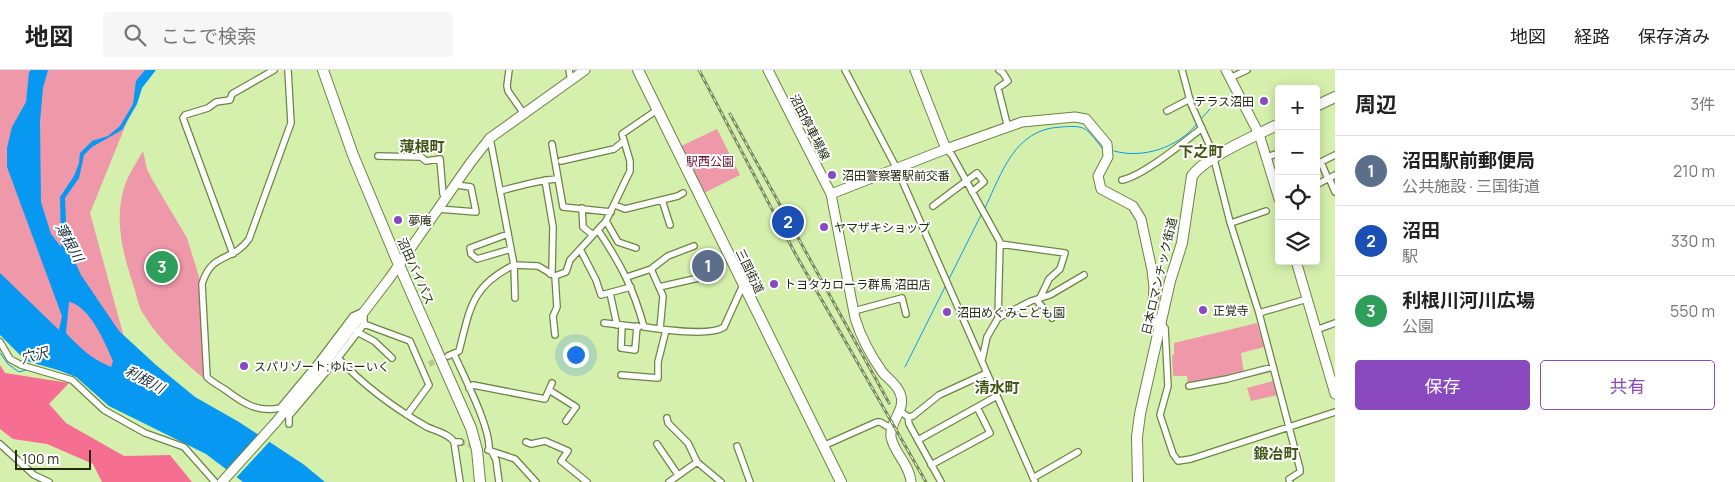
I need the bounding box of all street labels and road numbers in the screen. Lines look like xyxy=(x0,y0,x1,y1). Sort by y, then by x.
street label: 沼田停車場線 xyxy=(786,91,834,163)
street label: 日本ロマンチック街道 xyxy=(1137,216,1181,336)
street label: 沼田バイパス xyxy=(394,235,438,307)
street label: 三国街道 xyxy=(732,246,768,296)

